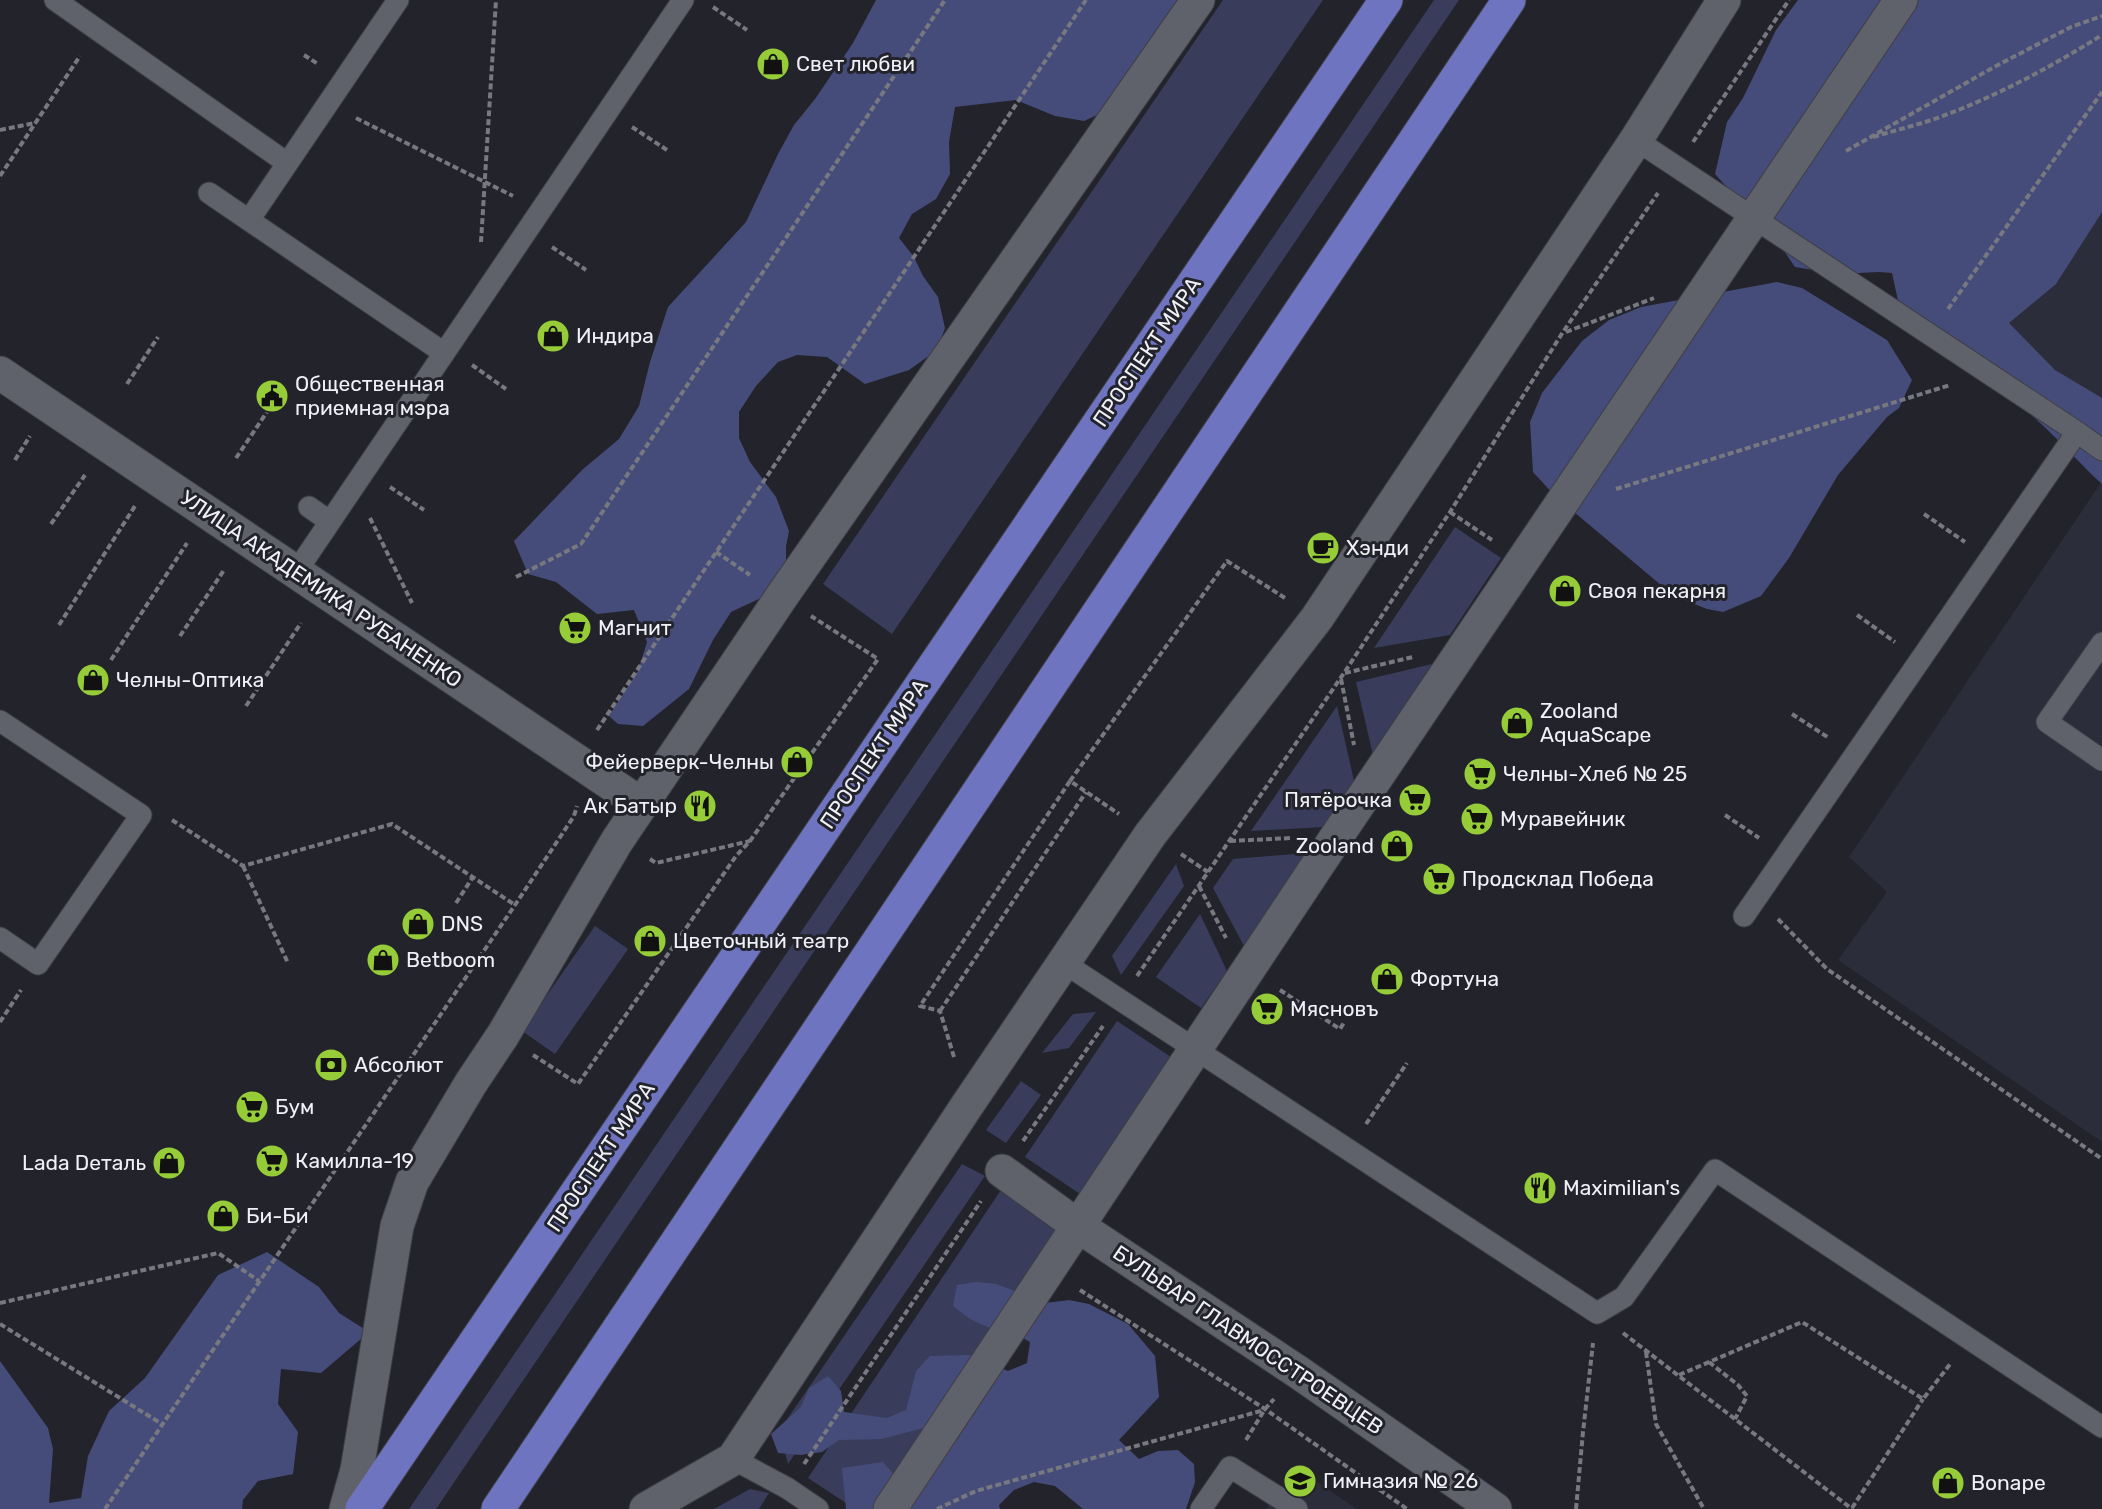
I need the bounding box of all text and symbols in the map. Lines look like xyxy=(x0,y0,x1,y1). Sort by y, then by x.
shop icon: Свет любви xyxy=(755,46,791,82)
place label: Свет любви xyxy=(796,51,915,76)
street label: ПРОСПЕКТ МИРА xyxy=(1087,272,1206,431)
shop icon: Индира xyxy=(535,318,571,354)
place label: Индира xyxy=(576,323,654,348)
place label: Общественная приемная мэра xyxy=(295,371,450,420)
public building icon: Общественная приемная мэра xyxy=(254,378,290,414)
street label: УЛИЦА АКАДЕМИКА РУБАНЕНКО xyxy=(176,485,467,692)
cafe icon: Хэнди xyxy=(1305,530,1341,566)
place label: Хэнди xyxy=(1346,535,1409,560)
shop icon: Своя пекарня xyxy=(1547,573,1583,609)
place label: Своя пекарня xyxy=(1588,578,1726,603)
supermarket icon: Магнит xyxy=(557,610,593,646)
place label: Магнит xyxy=(598,615,672,640)
shop icon: Челны-Оптика xyxy=(75,662,111,698)
place label: Челны-Оптика xyxy=(116,667,264,692)
street label: ПРОСПЕКТ МИРА xyxy=(814,674,933,833)
place label: Zooland AquaScape xyxy=(1540,698,1651,747)
shop icon: Zooland AquaScape xyxy=(1499,705,1535,741)
shop icon: Фейерверк-Челны xyxy=(779,744,815,780)
place label: Фейерверк-Челны xyxy=(585,749,774,774)
supermarket icon: Челны-Хлеб № 25 xyxy=(1462,756,1498,792)
place label: Челны-Хлеб № 25 xyxy=(1503,761,1687,786)
supermarket icon: Пятёрочка xyxy=(1397,782,1433,818)
place label: Пятёрочка xyxy=(1284,787,1392,812)
restaurant icon: Ак Батыр xyxy=(682,788,718,824)
place label: Ак Батыр xyxy=(583,793,677,818)
supermarket icon: Муравейник xyxy=(1459,801,1495,837)
place label: Муравейник xyxy=(1500,806,1625,831)
shop icon: Zooland xyxy=(1379,828,1415,864)
place label: Zooland xyxy=(1296,833,1374,858)
supermarket icon: Продсклад Победа xyxy=(1421,861,1457,897)
place label: Продсклад Победа xyxy=(1462,866,1654,891)
shop icon: DNS xyxy=(400,906,436,942)
place label: DNS xyxy=(441,911,483,936)
shop icon: Цветочный театр xyxy=(632,923,668,959)
place label: Цветочный театр xyxy=(673,928,849,953)
shop icon: Betboom xyxy=(365,942,401,978)
place label: Betboom xyxy=(406,947,495,972)
shop icon: Фортуна xyxy=(1369,961,1405,997)
place label: Фортуна xyxy=(1410,966,1499,991)
supermarket icon: Мясновъ xyxy=(1249,991,1285,1027)
place label: Мясновъ xyxy=(1290,996,1378,1021)
bank icon: Абсолют xyxy=(313,1047,349,1083)
place label: Абсолют xyxy=(354,1052,444,1077)
street label: ПРОСПЕКТ МИРА xyxy=(541,1077,660,1236)
supermarket icon: Бум xyxy=(234,1089,270,1125)
place label: Бум xyxy=(275,1094,314,1119)
supermarket icon: Камилла-19 xyxy=(254,1143,290,1179)
shop icon: Lada Dеталь xyxy=(151,1145,187,1181)
place label: Камилла-19 xyxy=(295,1148,414,1173)
place label: Lada Dеталь xyxy=(22,1150,146,1175)
restaurant icon: Maximilian's xyxy=(1522,1170,1558,1206)
place label: Maximilian's xyxy=(1563,1175,1680,1200)
shop icon: Би-Би xyxy=(205,1198,241,1234)
place label: Би-Би xyxy=(246,1203,308,1228)
street label: БУЛЬВАР ГЛАВМОССТРОЕВЦЕВ xyxy=(1109,1240,1388,1439)
school or university icon: Гимназия № 26 xyxy=(1282,1463,1318,1499)
shop icon: Bonape xyxy=(1930,1465,1966,1501)
place label: Гимназия № 26 xyxy=(1323,1468,1478,1493)
place label: Bonape xyxy=(1971,1470,2046,1495)

